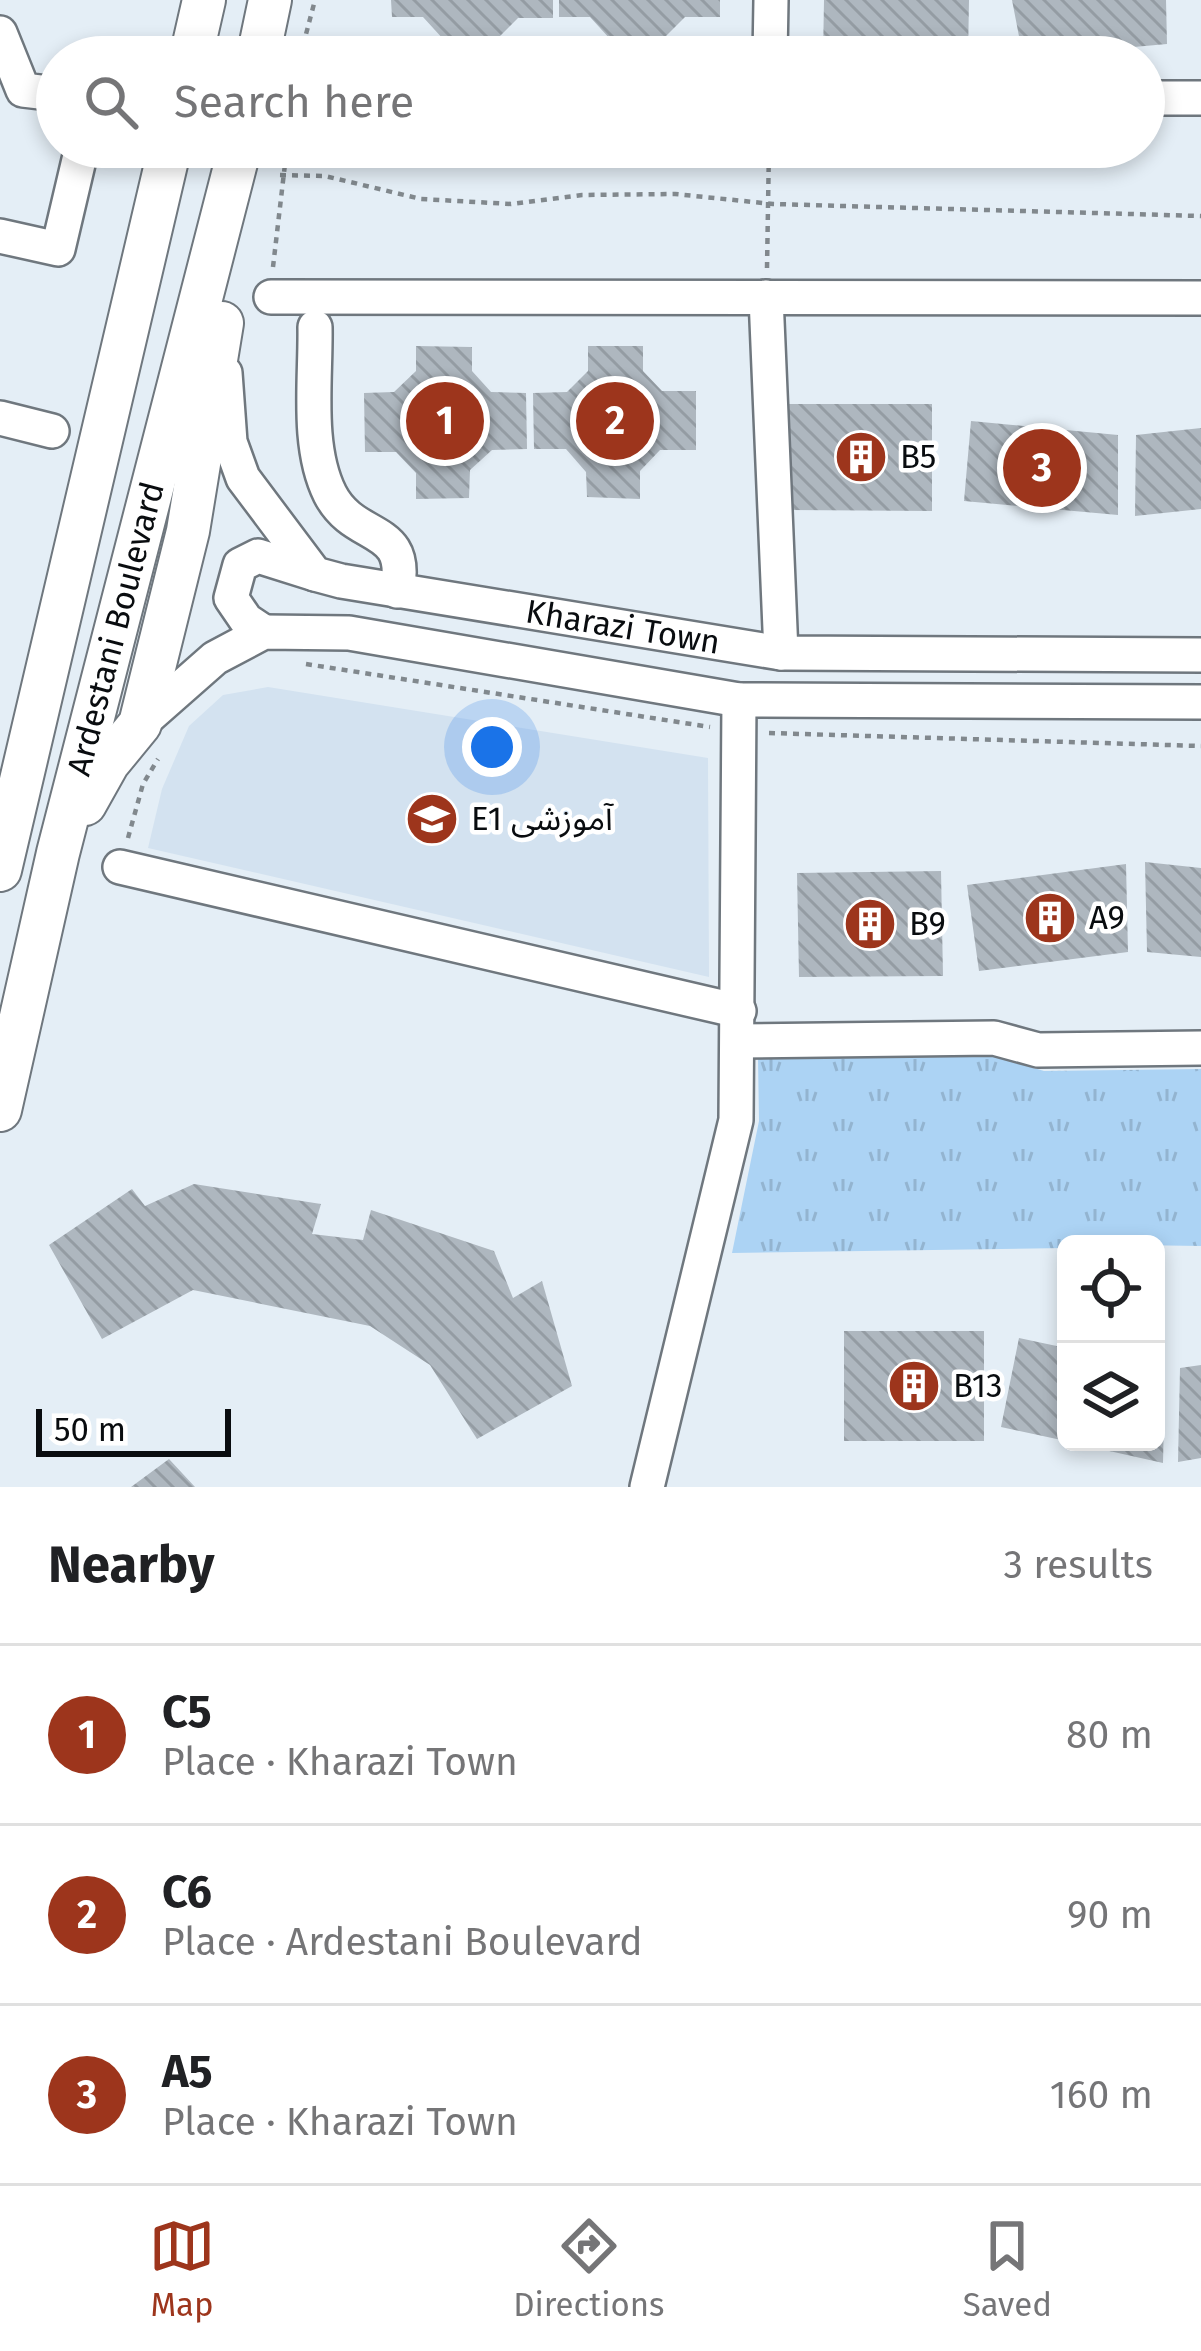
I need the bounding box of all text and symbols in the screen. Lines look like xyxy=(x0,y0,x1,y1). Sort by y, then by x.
search box xyxy=(36,36,1165,168)
icon: search xyxy=(78,69,144,135)
text: Search here xyxy=(174,75,414,129)
pin: 1 xyxy=(406,376,484,466)
pin: 2 xyxy=(576,376,654,466)
pin: 3 xyxy=(1003,423,1081,513)
building icon: B5 xyxy=(833,429,889,485)
place label: B5 xyxy=(900,437,936,477)
street label: Ardestani Boulevard xyxy=(59,478,173,780)
street label: Kharazi Town xyxy=(523,592,723,663)
your location xyxy=(462,717,522,777)
school or university icon: E1 آموزشی xyxy=(404,791,460,847)
place label: E1 آموزشی xyxy=(471,799,614,839)
building icon: A9 xyxy=(1022,890,1078,946)
building icon: B9 xyxy=(842,896,898,952)
place label: A9 xyxy=(1089,898,1125,938)
place label: B9 xyxy=(909,904,946,944)
map controls xyxy=(1057,1235,1165,1451)
button: locate xyxy=(1057,1235,1165,1343)
button: layers xyxy=(1057,1343,1165,1451)
building icon: B13 xyxy=(886,1358,942,1414)
place label: B13 xyxy=(953,1366,1003,1406)
scale bar xyxy=(36,1403,231,1456)
text: 50 m xyxy=(54,1410,126,1450)
text: Nearby xyxy=(48,1534,214,1596)
text: 3 results xyxy=(1003,1542,1153,1588)
text: C5 xyxy=(162,1685,212,1739)
text: 1 xyxy=(78,1712,96,1758)
text: 80 m xyxy=(1066,1712,1153,1758)
text: Place · Kharazi Town xyxy=(162,1739,518,1785)
text: C6 xyxy=(162,1865,212,1919)
text: 2 xyxy=(77,1892,97,1938)
text: 90 m xyxy=(1067,1892,1153,1938)
text: Place · Ardestani Boulevard xyxy=(162,1919,643,1965)
text: A5 xyxy=(162,2045,213,2099)
text: 3 xyxy=(77,2072,97,2118)
text: 160 m xyxy=(1050,2072,1153,2118)
text: Place · Kharazi Town xyxy=(162,2099,518,2145)
tab: Map xyxy=(149,2213,215,2325)
tab: Directions xyxy=(513,2213,665,2325)
tab: Saved xyxy=(963,2213,1052,2325)

